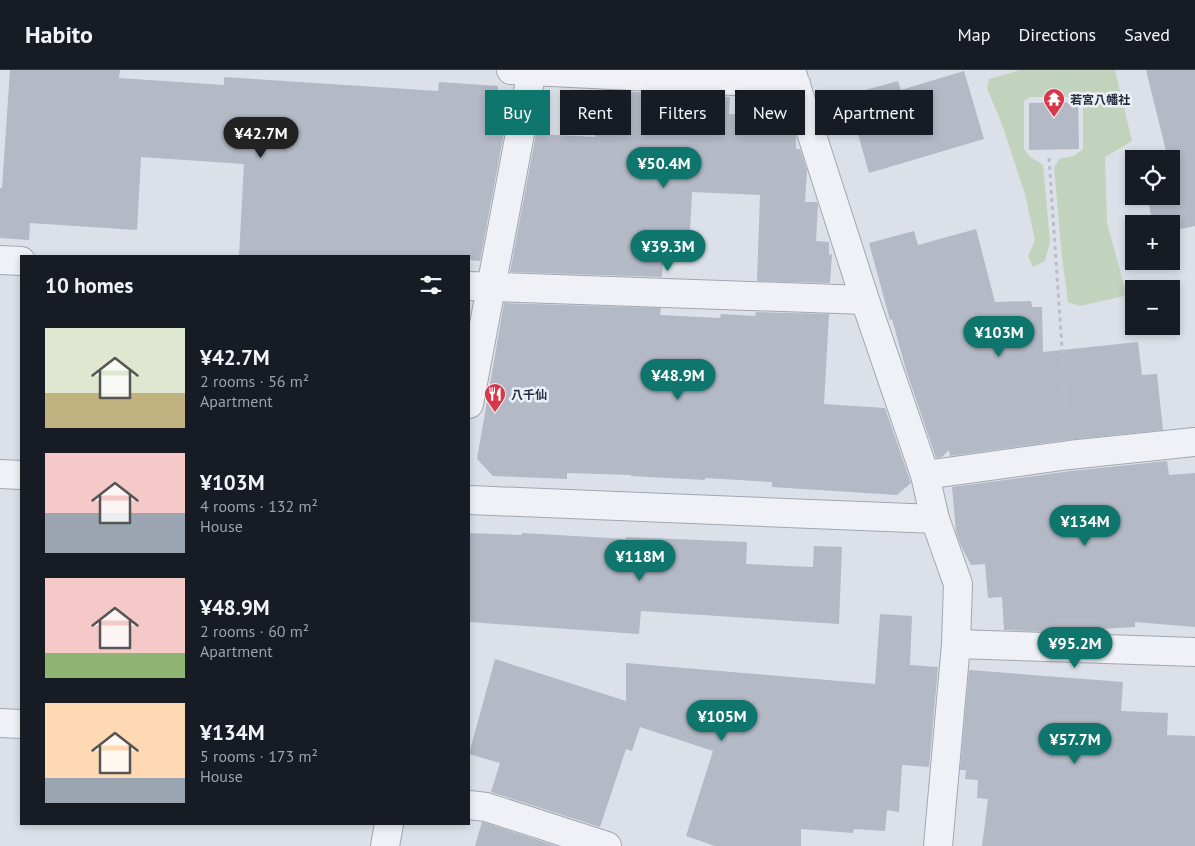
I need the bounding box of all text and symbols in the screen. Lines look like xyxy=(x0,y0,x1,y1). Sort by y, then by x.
text: Habito xyxy=(25,19,93,50)
text: Map xyxy=(958,23,990,46)
text: Directions xyxy=(1018,23,1096,46)
text: Saved xyxy=(1124,23,1170,46)
temple icon: 若宮八幡社 xyxy=(1042,87,1066,118)
chip: Buy xyxy=(485,90,550,135)
chip: Rent xyxy=(560,90,631,135)
chip: Filters xyxy=(641,90,725,135)
chip: New xyxy=(735,90,805,135)
chip: Apartment xyxy=(815,90,933,135)
place label: 若宮八幡社 xyxy=(1070,92,1130,107)
pin: ¥42.7M xyxy=(220,116,302,159)
text: ¥42.7M xyxy=(234,123,288,143)
pin: ¥50.4M xyxy=(623,146,705,189)
map controls xyxy=(1125,150,1180,335)
button: locate xyxy=(1125,150,1180,205)
text: ¥50.4M xyxy=(637,153,691,173)
button: + xyxy=(1125,215,1180,270)
pin: ¥39.3M xyxy=(627,230,709,272)
text: ¥39.3M xyxy=(641,236,695,256)
icon: filters xyxy=(417,271,445,299)
text: 10 homes xyxy=(45,272,133,299)
button: − xyxy=(1125,280,1180,335)
pin: ¥103M xyxy=(964,316,1034,358)
text: ¥103M xyxy=(974,322,1024,342)
text: ¥42.7M xyxy=(200,344,270,371)
icon: home xyxy=(85,348,145,408)
pin: ¥48.9M xyxy=(637,358,719,401)
text: ¥48.9M xyxy=(651,365,705,385)
text: 2 rooms · 56 m² xyxy=(200,371,309,391)
restaurant icon: 八千仙 xyxy=(483,382,507,413)
place label: 八千仙 xyxy=(511,387,547,402)
text: Apartment xyxy=(200,391,273,411)
text: ¥103M xyxy=(200,469,264,496)
icon: home xyxy=(85,473,145,533)
text: 4 rooms · 132 m² xyxy=(200,496,318,516)
pin: ¥134M xyxy=(1050,504,1120,547)
text: ¥134M xyxy=(1060,511,1110,531)
text: House xyxy=(200,516,243,536)
pin: ¥118M xyxy=(605,540,675,582)
text: ¥118M xyxy=(615,546,665,566)
text: ¥48.9M xyxy=(200,594,270,621)
icon: home xyxy=(85,598,145,658)
text: 2 rooms · 60 m² xyxy=(200,621,309,641)
pin: ¥95.2M xyxy=(1034,626,1116,669)
text: ¥95.2M xyxy=(1048,633,1102,653)
text: Apartment xyxy=(200,641,273,661)
pin: ¥105M xyxy=(687,700,757,742)
text: ¥105M xyxy=(697,706,747,726)
text: ¥134M xyxy=(200,719,264,746)
pin: ¥57.7M xyxy=(1034,722,1116,765)
icon: home xyxy=(85,723,145,783)
text: ¥57.7M xyxy=(1049,729,1101,749)
text: 5 rooms · 173 m² xyxy=(200,746,318,766)
text: House xyxy=(200,766,243,786)

